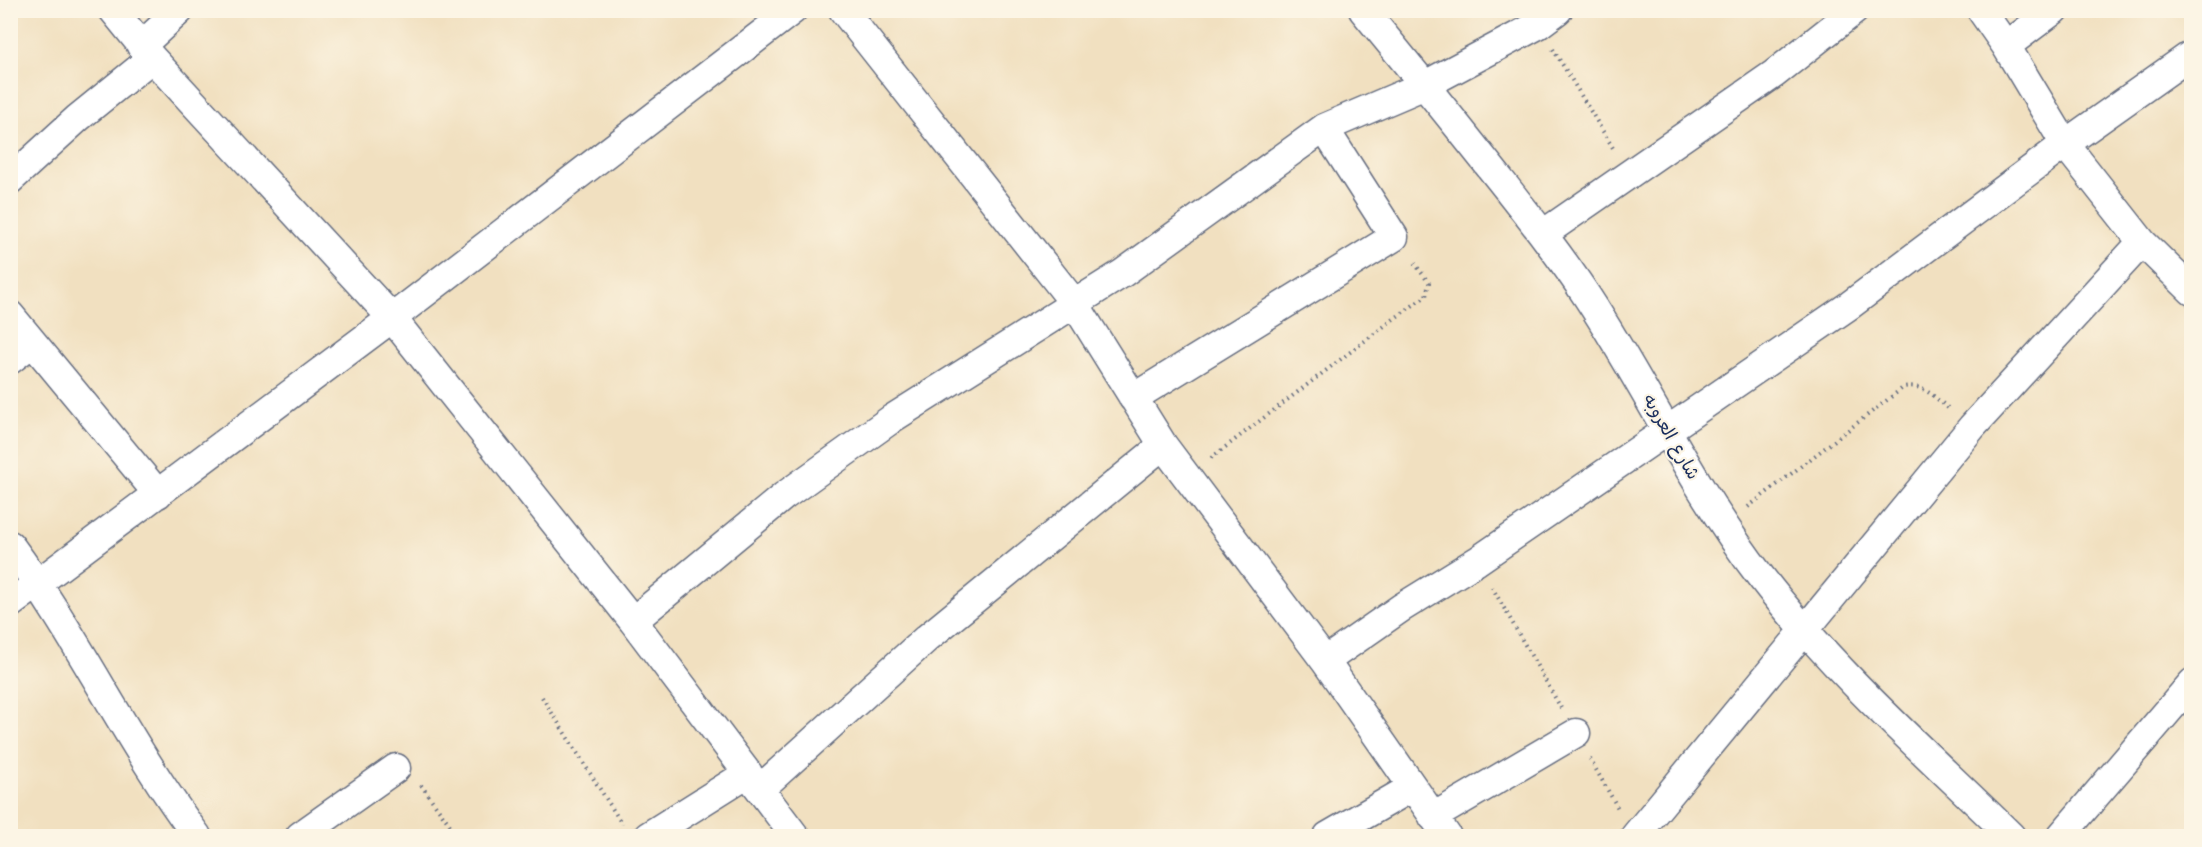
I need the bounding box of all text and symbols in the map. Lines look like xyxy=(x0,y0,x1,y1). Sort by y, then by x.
street label: شارع العروبه xyxy=(1636,390,1706,484)

